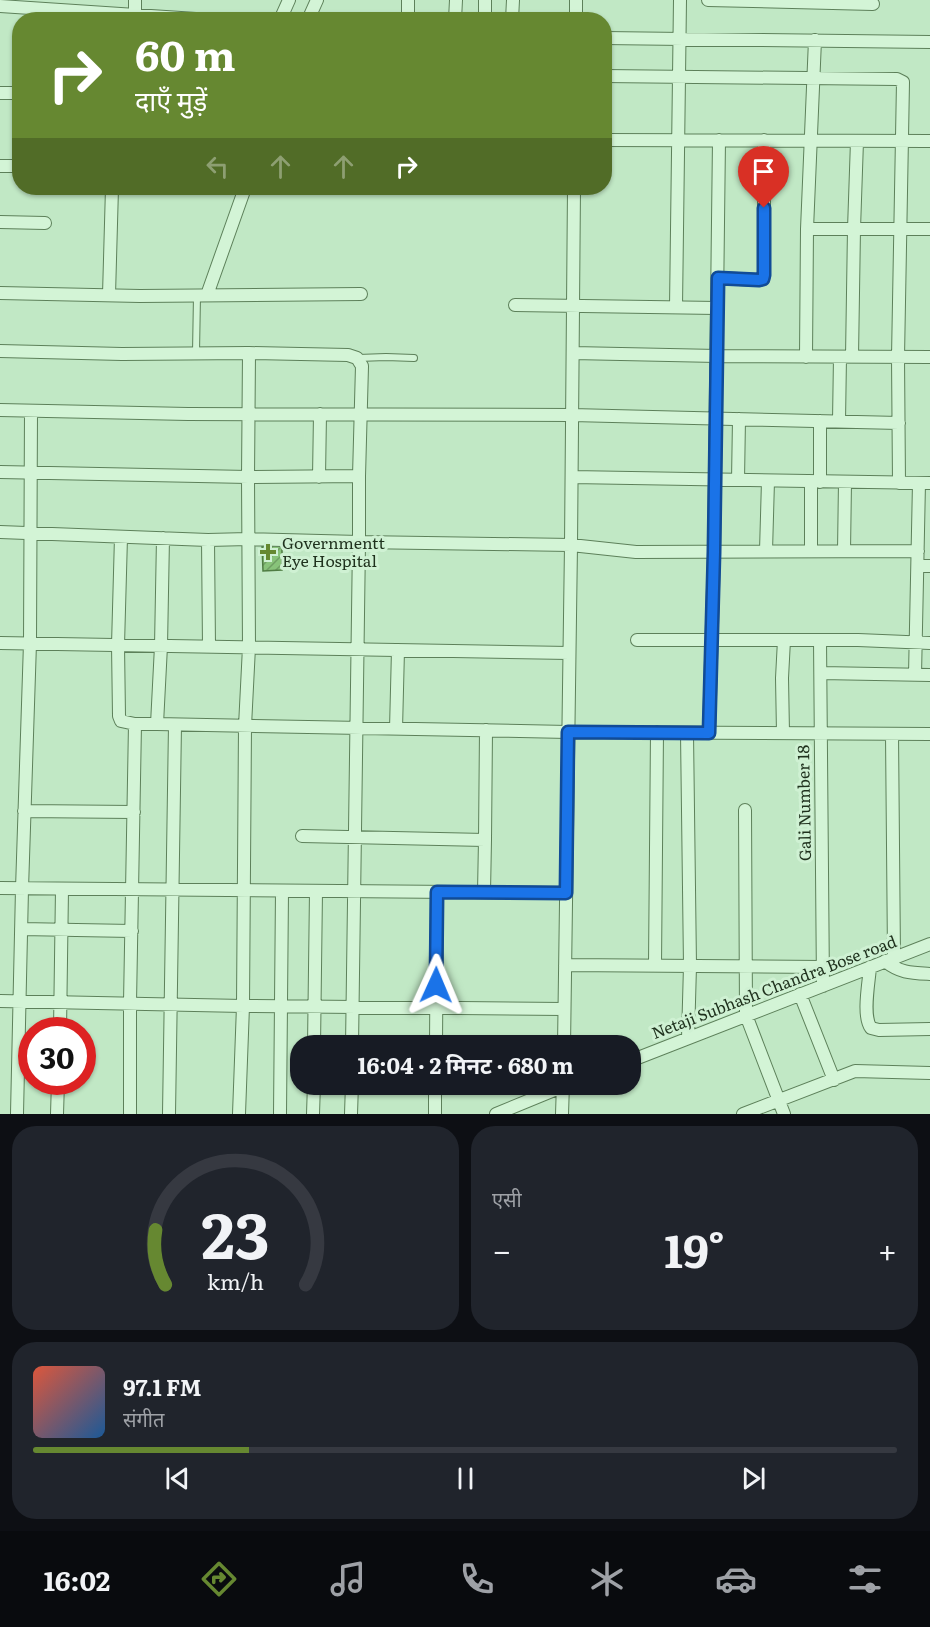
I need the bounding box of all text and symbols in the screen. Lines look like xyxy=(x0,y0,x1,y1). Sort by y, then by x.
text: 60 m xyxy=(135,22,236,84)
icon: right xyxy=(36,36,114,114)
text: दाएँ मुड़ें xyxy=(135,79,207,119)
pin xyxy=(738,146,789,208)
icon: left xyxy=(201,150,234,183)
icon: ahead xyxy=(264,150,297,183)
icon: ahead xyxy=(327,150,360,183)
icon: right xyxy=(390,150,423,183)
icon: arrive xyxy=(747,155,780,188)
place label: Governmentt Eye Hospital xyxy=(282,530,386,572)
marker: Governmentt Eye Hospital xyxy=(259,543,277,561)
street label: Gali Number 18 xyxy=(790,744,816,861)
street label: Netaji Subhash Chandra Bose road xyxy=(648,928,900,1044)
position arrow xyxy=(404,953,468,1017)
speed limit sign: 30 xyxy=(18,1017,96,1095)
text: 16:04 · 2 मिनट · 680 m xyxy=(357,1048,574,1081)
text: एसी xyxy=(492,1183,522,1213)
text: 23 xyxy=(201,1186,270,1278)
text: 19° xyxy=(664,1215,725,1282)
text: − xyxy=(492,1224,511,1273)
text: + xyxy=(878,1224,897,1273)
text: km/h xyxy=(207,1265,264,1297)
text: 97.1 FM xyxy=(123,1370,202,1403)
text: संगीत xyxy=(123,1403,164,1433)
icon: previous xyxy=(161,1462,194,1495)
icon: pause xyxy=(449,1462,482,1495)
icon: next xyxy=(737,1462,770,1495)
icon: directions xyxy=(198,1558,240,1600)
icon: music xyxy=(327,1558,369,1600)
icon: phone xyxy=(456,1558,498,1600)
icon: climate xyxy=(586,1558,628,1600)
icon: car xyxy=(715,1558,757,1600)
icon: filters xyxy=(844,1558,886,1600)
text: 16:02 xyxy=(44,1559,110,1599)

